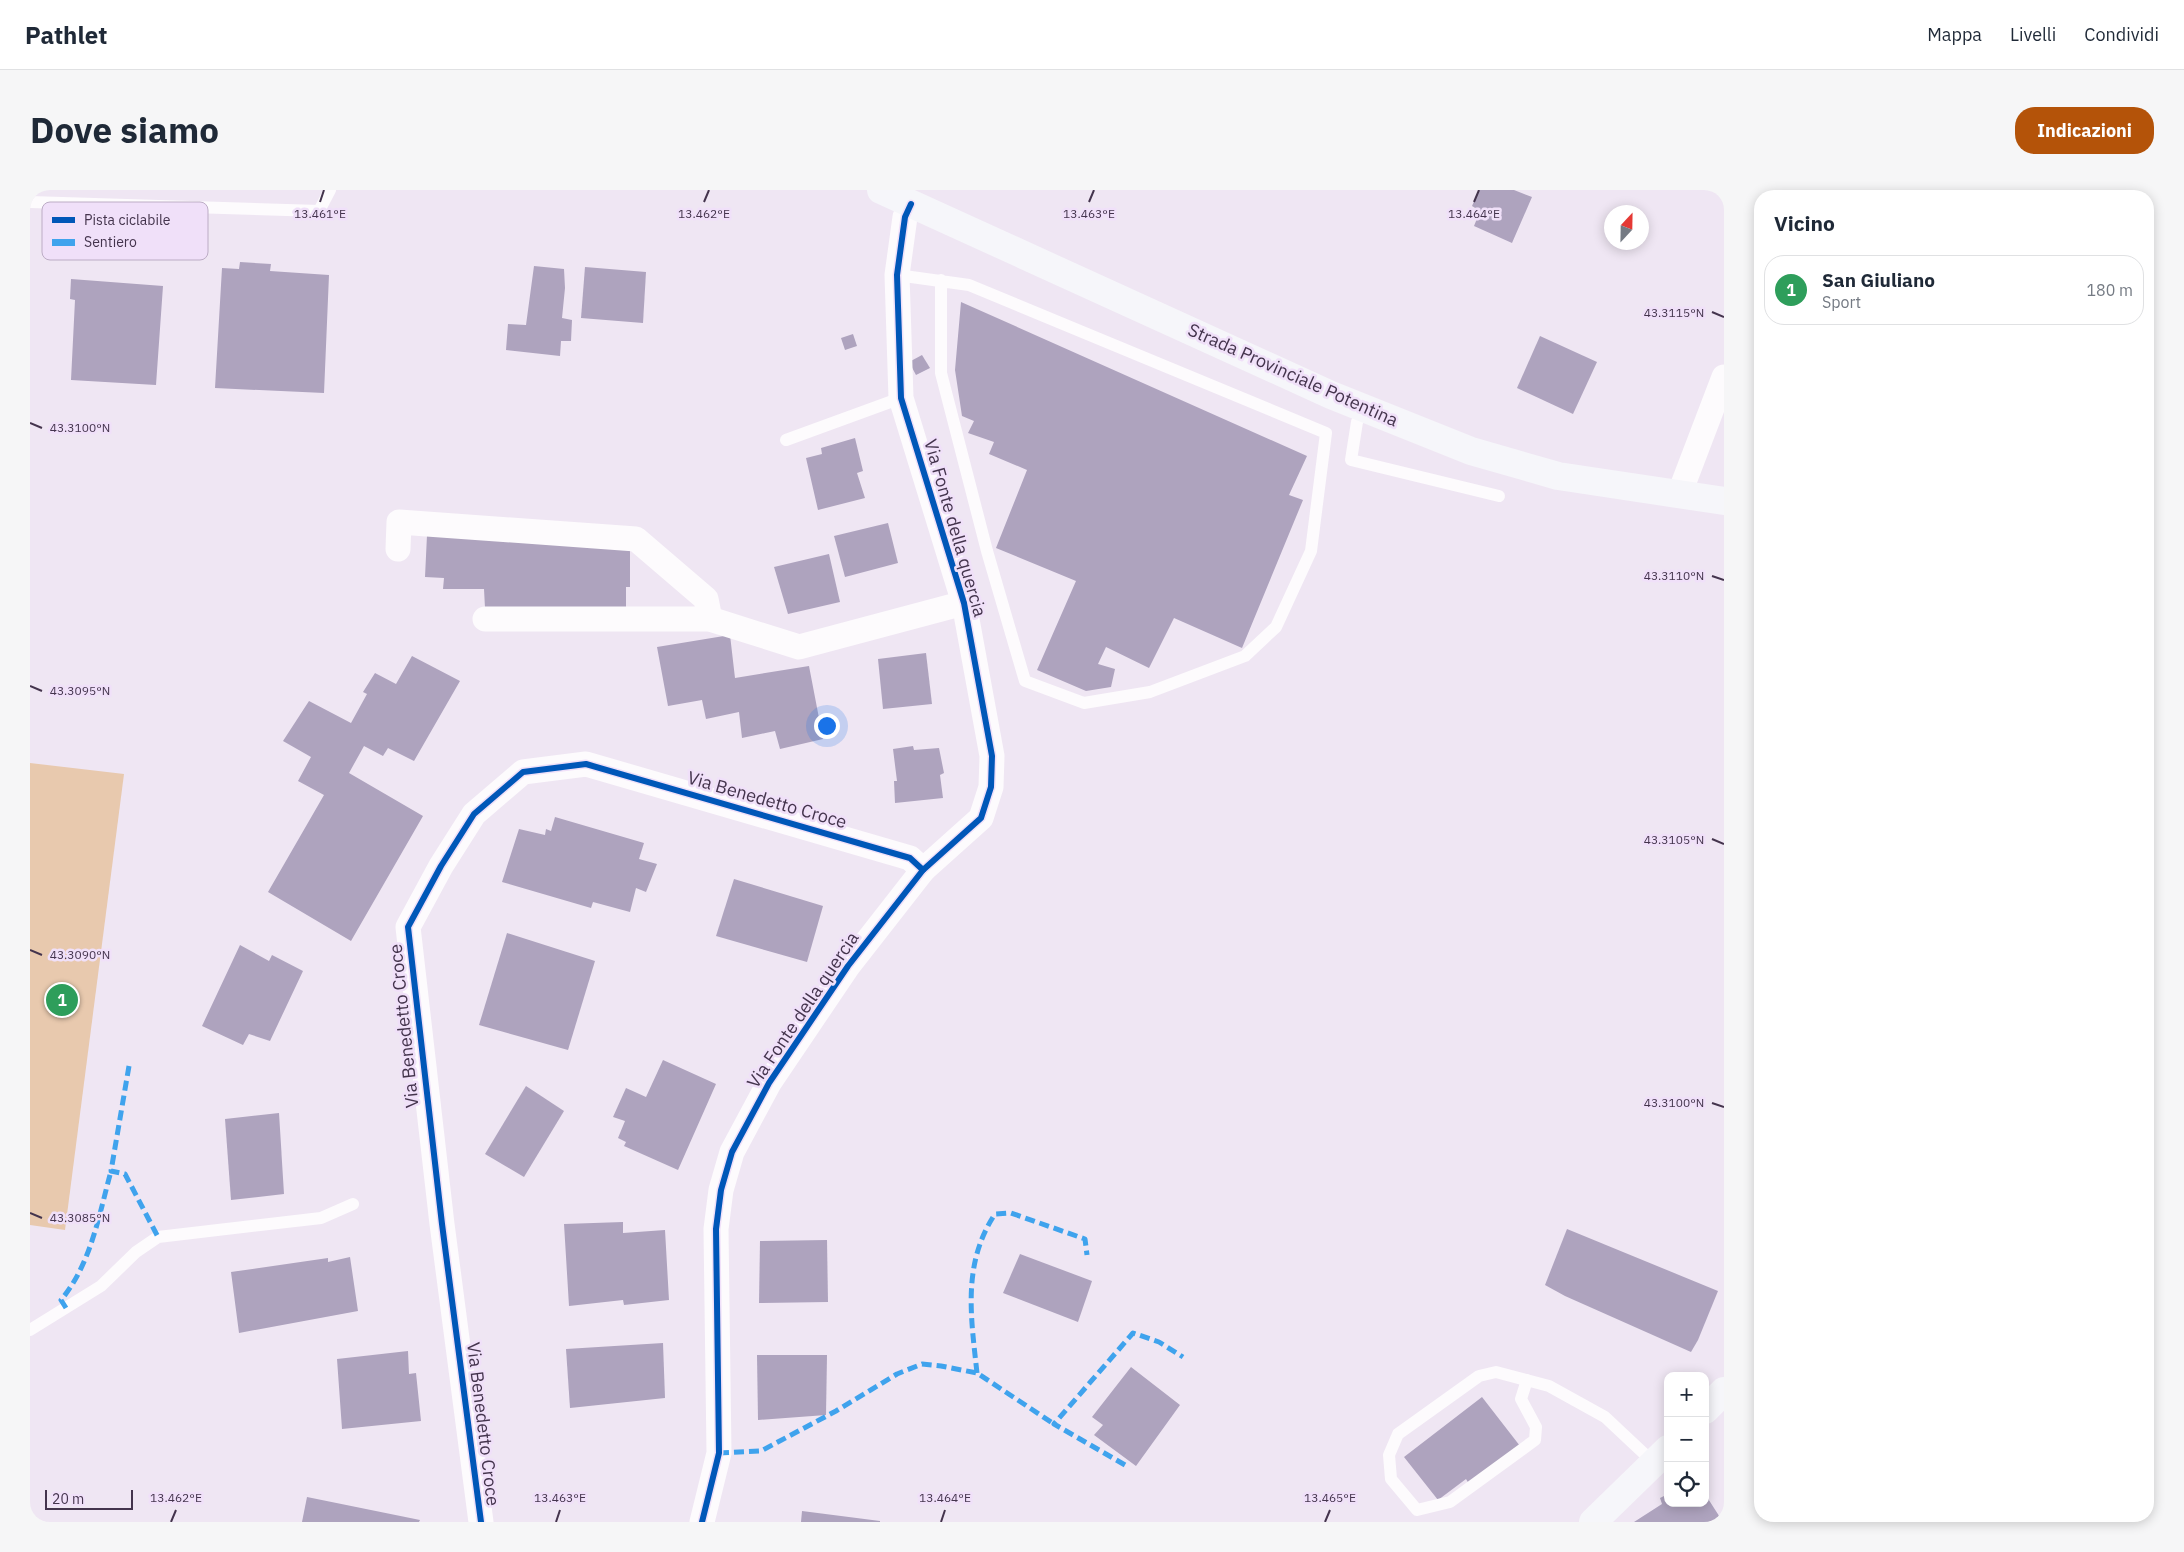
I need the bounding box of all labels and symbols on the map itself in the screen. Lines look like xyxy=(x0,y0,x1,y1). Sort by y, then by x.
legend xyxy=(42,202,208,260)
north arrow xyxy=(1604,205,1649,250)
text: 13.461°E xyxy=(294,206,346,221)
text: 13.462°E xyxy=(678,206,730,221)
text: 13.463°E xyxy=(1063,206,1115,221)
text: 13.464°E xyxy=(1448,206,1500,221)
text: Pista ciclabile xyxy=(84,211,171,229)
text: Sentiero xyxy=(84,233,137,251)
text: 43.3115°N xyxy=(1644,305,1704,320)
street label: Strada Provinciale Potentina xyxy=(1184,318,1402,432)
text: 43.3100°N xyxy=(50,420,110,435)
street label: Via Fonte della quercia xyxy=(919,436,992,620)
text: 43.3110°N xyxy=(1644,568,1704,583)
text: 43.3095°N xyxy=(50,683,110,698)
your location xyxy=(814,713,840,739)
street label: Via Benedetto Croce xyxy=(685,766,850,833)
text: 43.3105°N xyxy=(1644,832,1704,847)
street label: Via Fonte della quercia xyxy=(742,927,864,1092)
street label: Via Benedetto Croce xyxy=(383,943,424,1109)
text: 43.3090°N xyxy=(50,947,110,962)
pin: 1 xyxy=(46,981,78,1019)
text: 43.3100°N xyxy=(1644,1095,1704,1110)
text: 43.3085°N xyxy=(50,1210,110,1225)
street label: Via Benedetto Croce xyxy=(462,1341,505,1507)
scale bar xyxy=(45,1487,132,1510)
text: 13.462°E xyxy=(150,1490,202,1505)
text: 13.463°E xyxy=(534,1490,586,1505)
text: 13.464°E xyxy=(919,1490,971,1505)
text: 13.465°E xyxy=(1304,1490,1356,1505)

